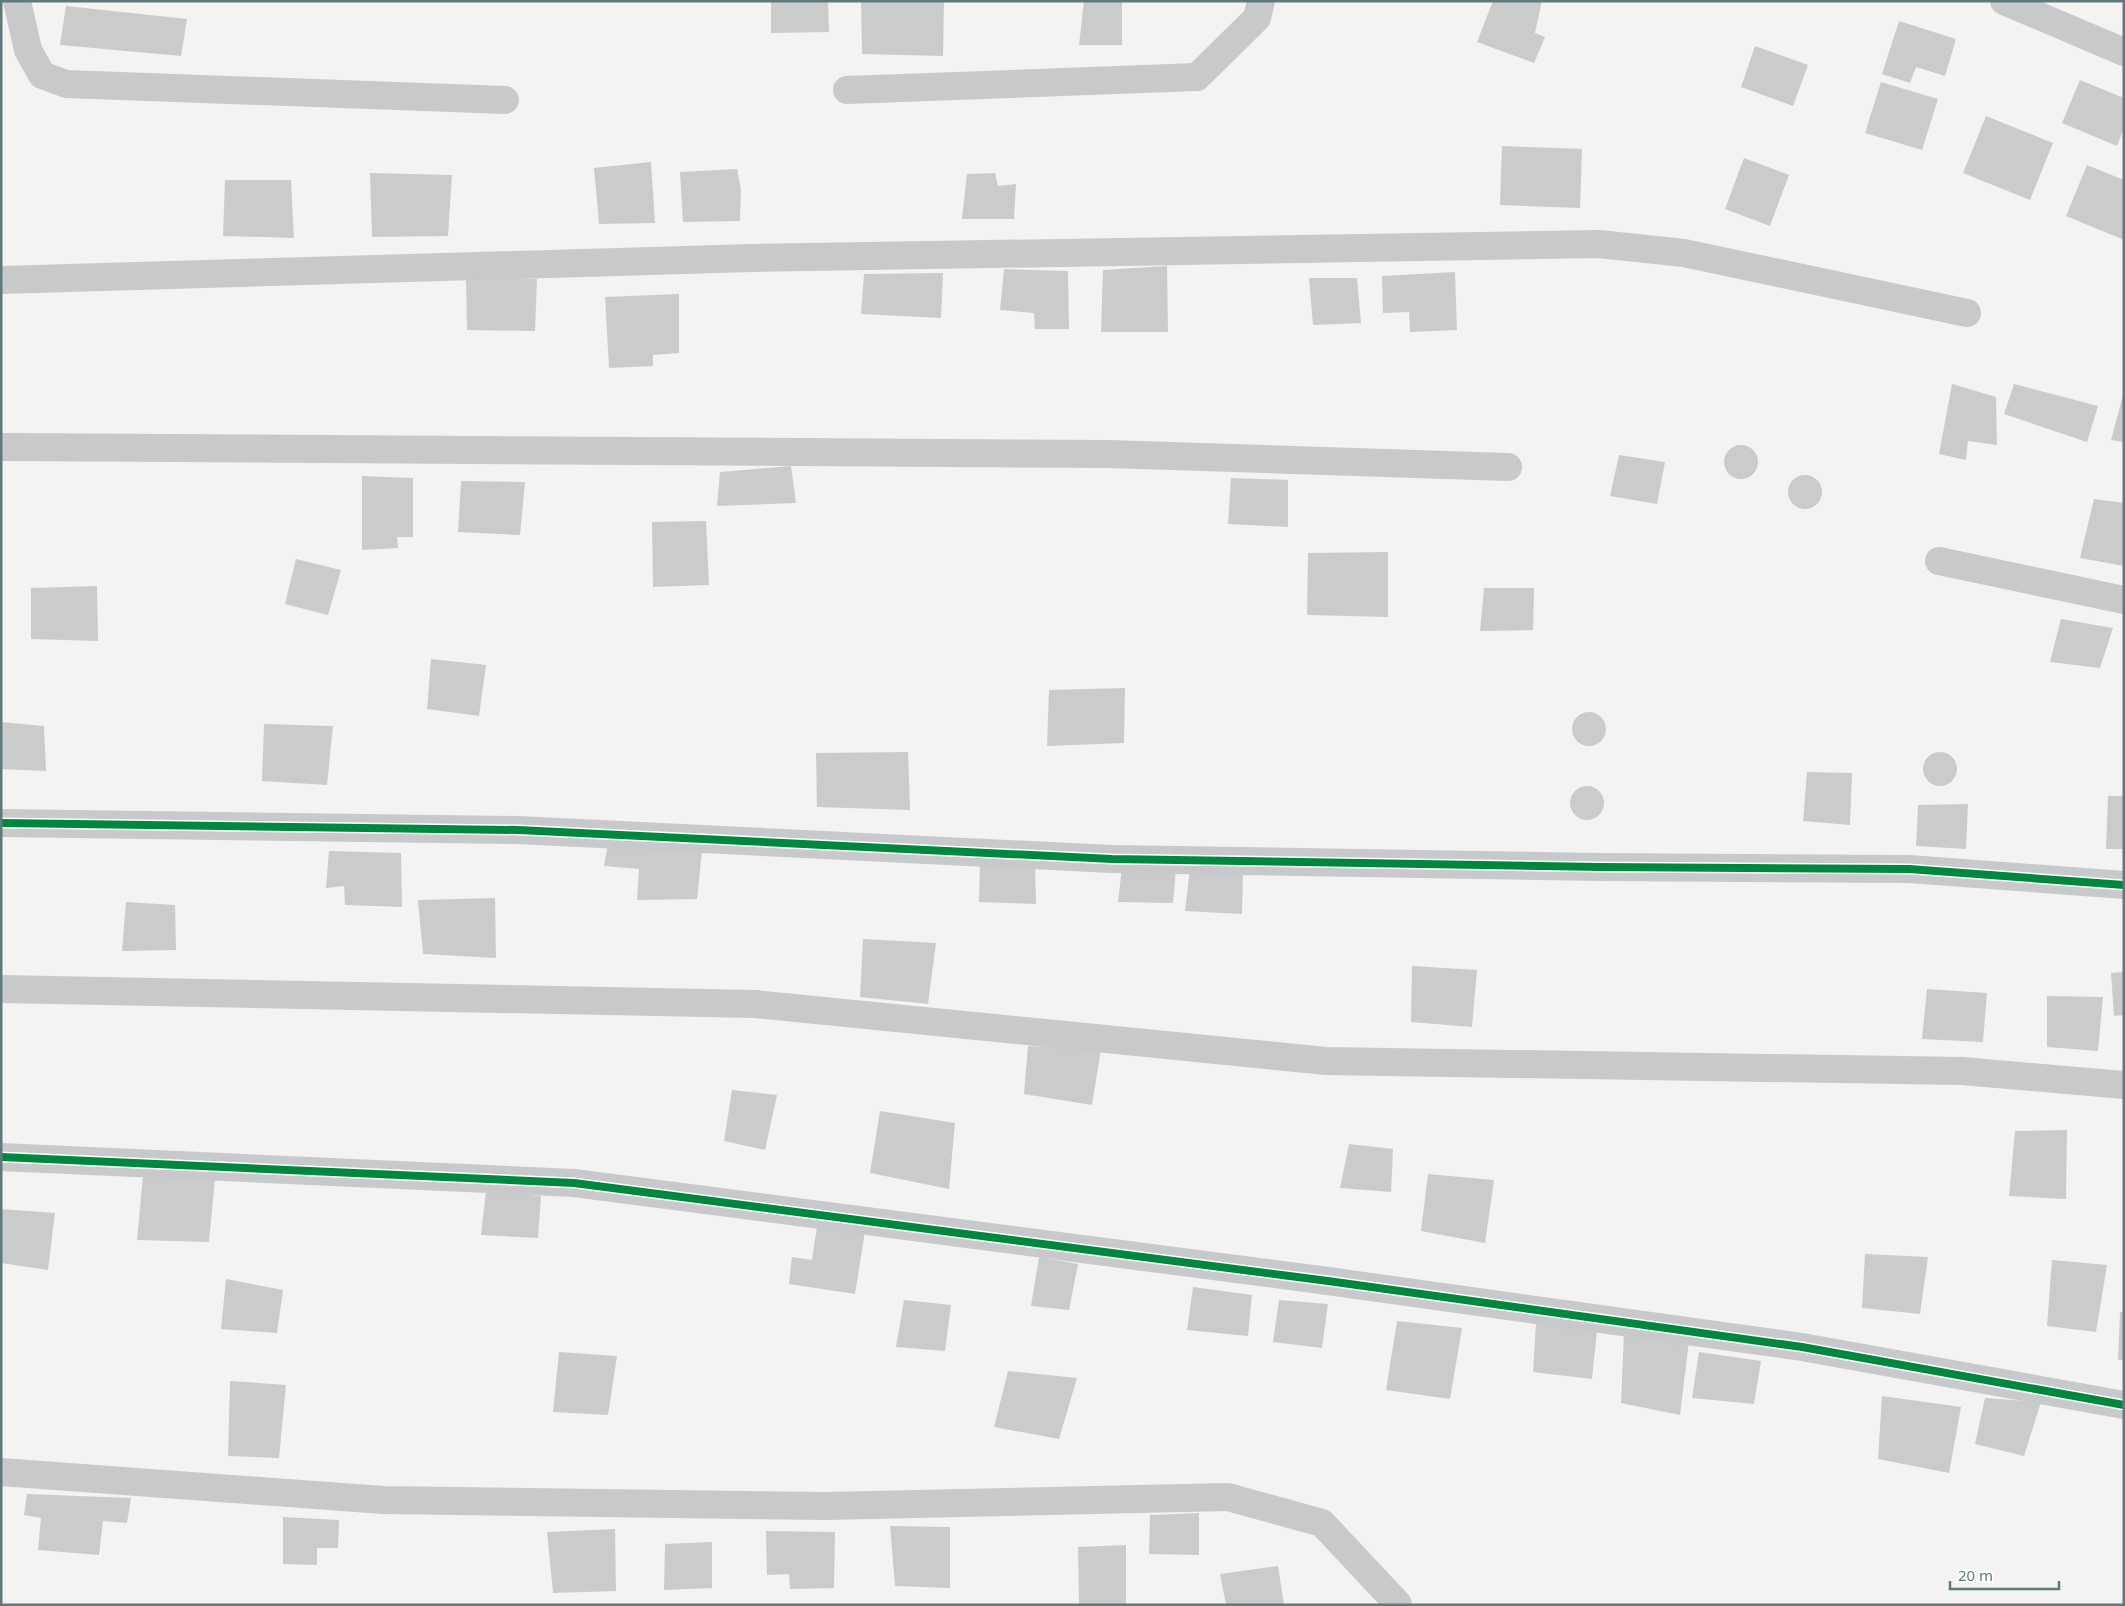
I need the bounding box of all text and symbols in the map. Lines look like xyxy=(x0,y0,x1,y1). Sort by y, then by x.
scale bar xyxy=(1950,1558,2059,1590)
text: 20 m xyxy=(1958,1565,1993,1585)

